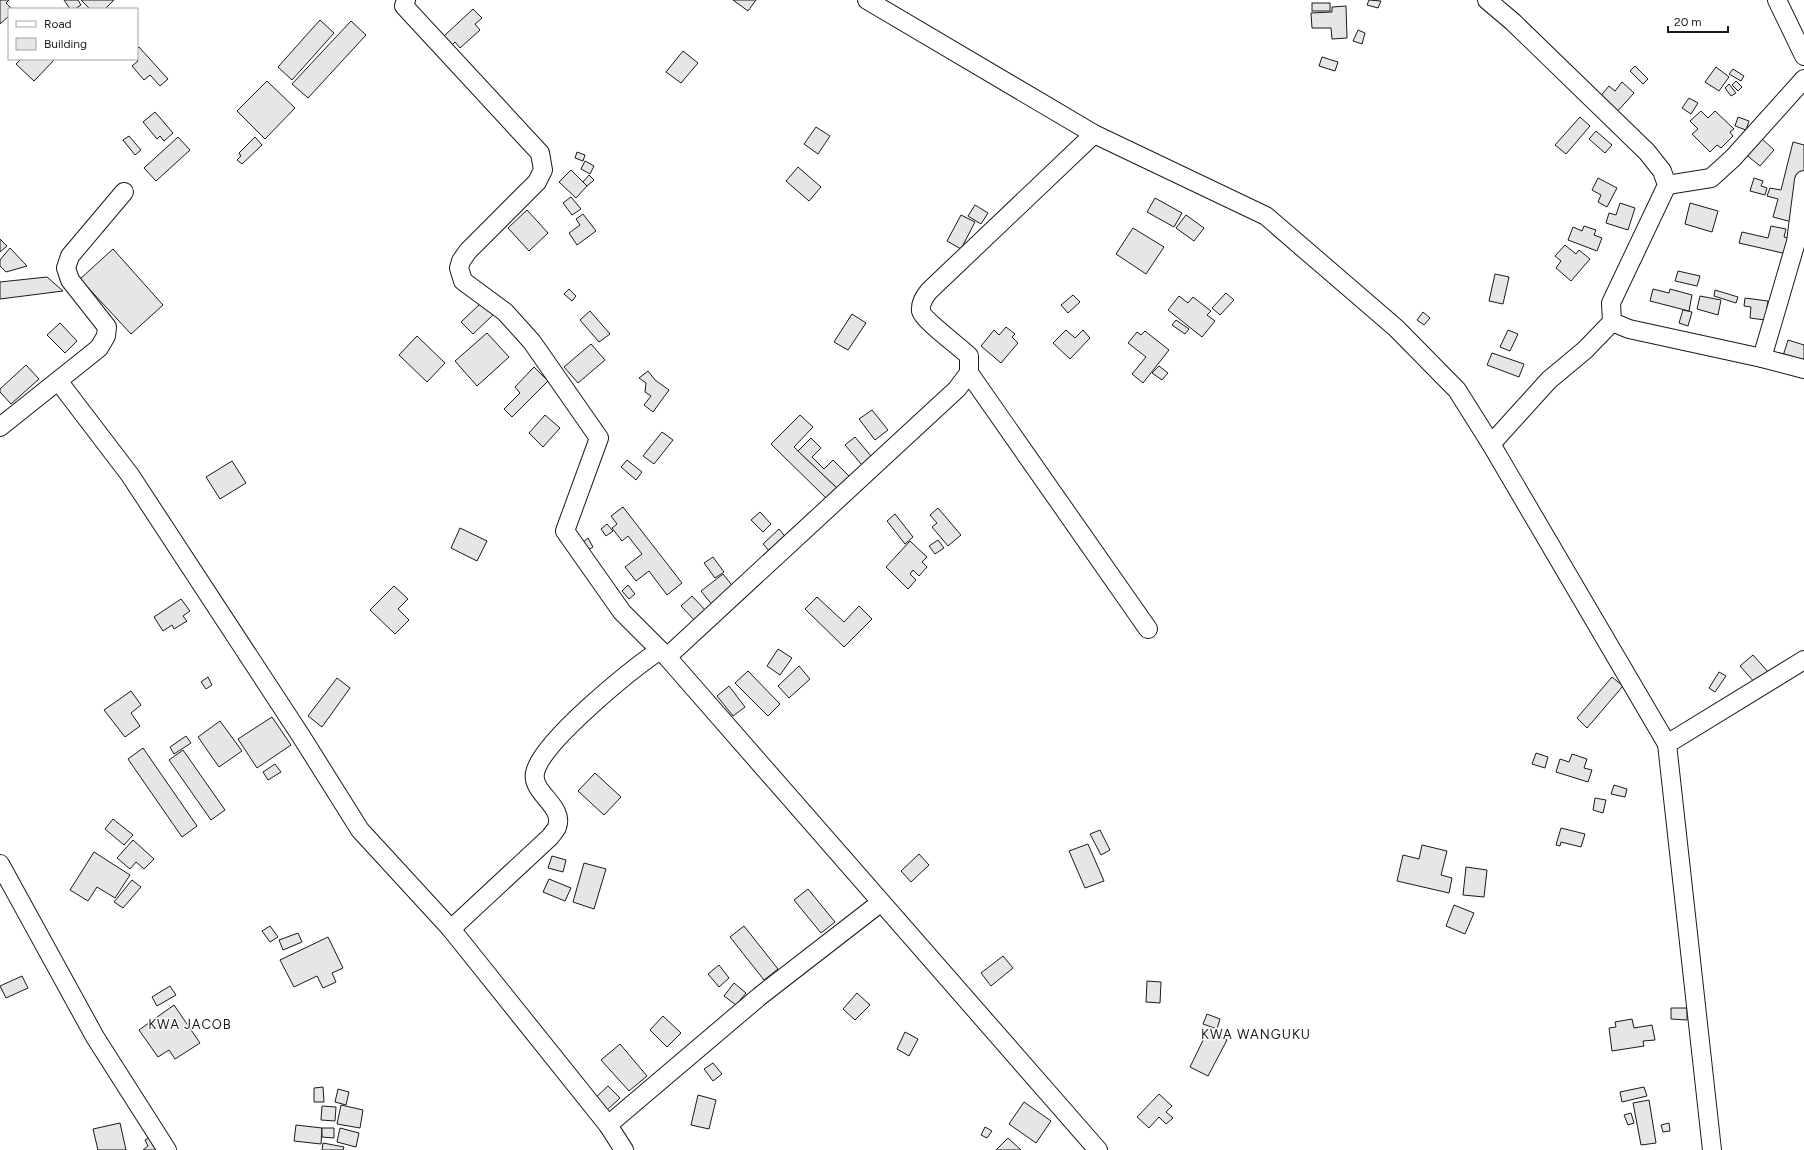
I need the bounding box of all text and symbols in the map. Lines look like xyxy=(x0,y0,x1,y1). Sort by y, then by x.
legend xyxy=(8,8,138,60)
scale bar xyxy=(1668,8,1728,34)
text: 20 m xyxy=(1674,15,1702,29)
text: Road xyxy=(44,17,72,31)
text: Building xyxy=(44,37,87,51)
district label: KWA JACOB xyxy=(148,1017,232,1032)
district label: KWA WANGUKU xyxy=(1201,1027,1311,1042)

